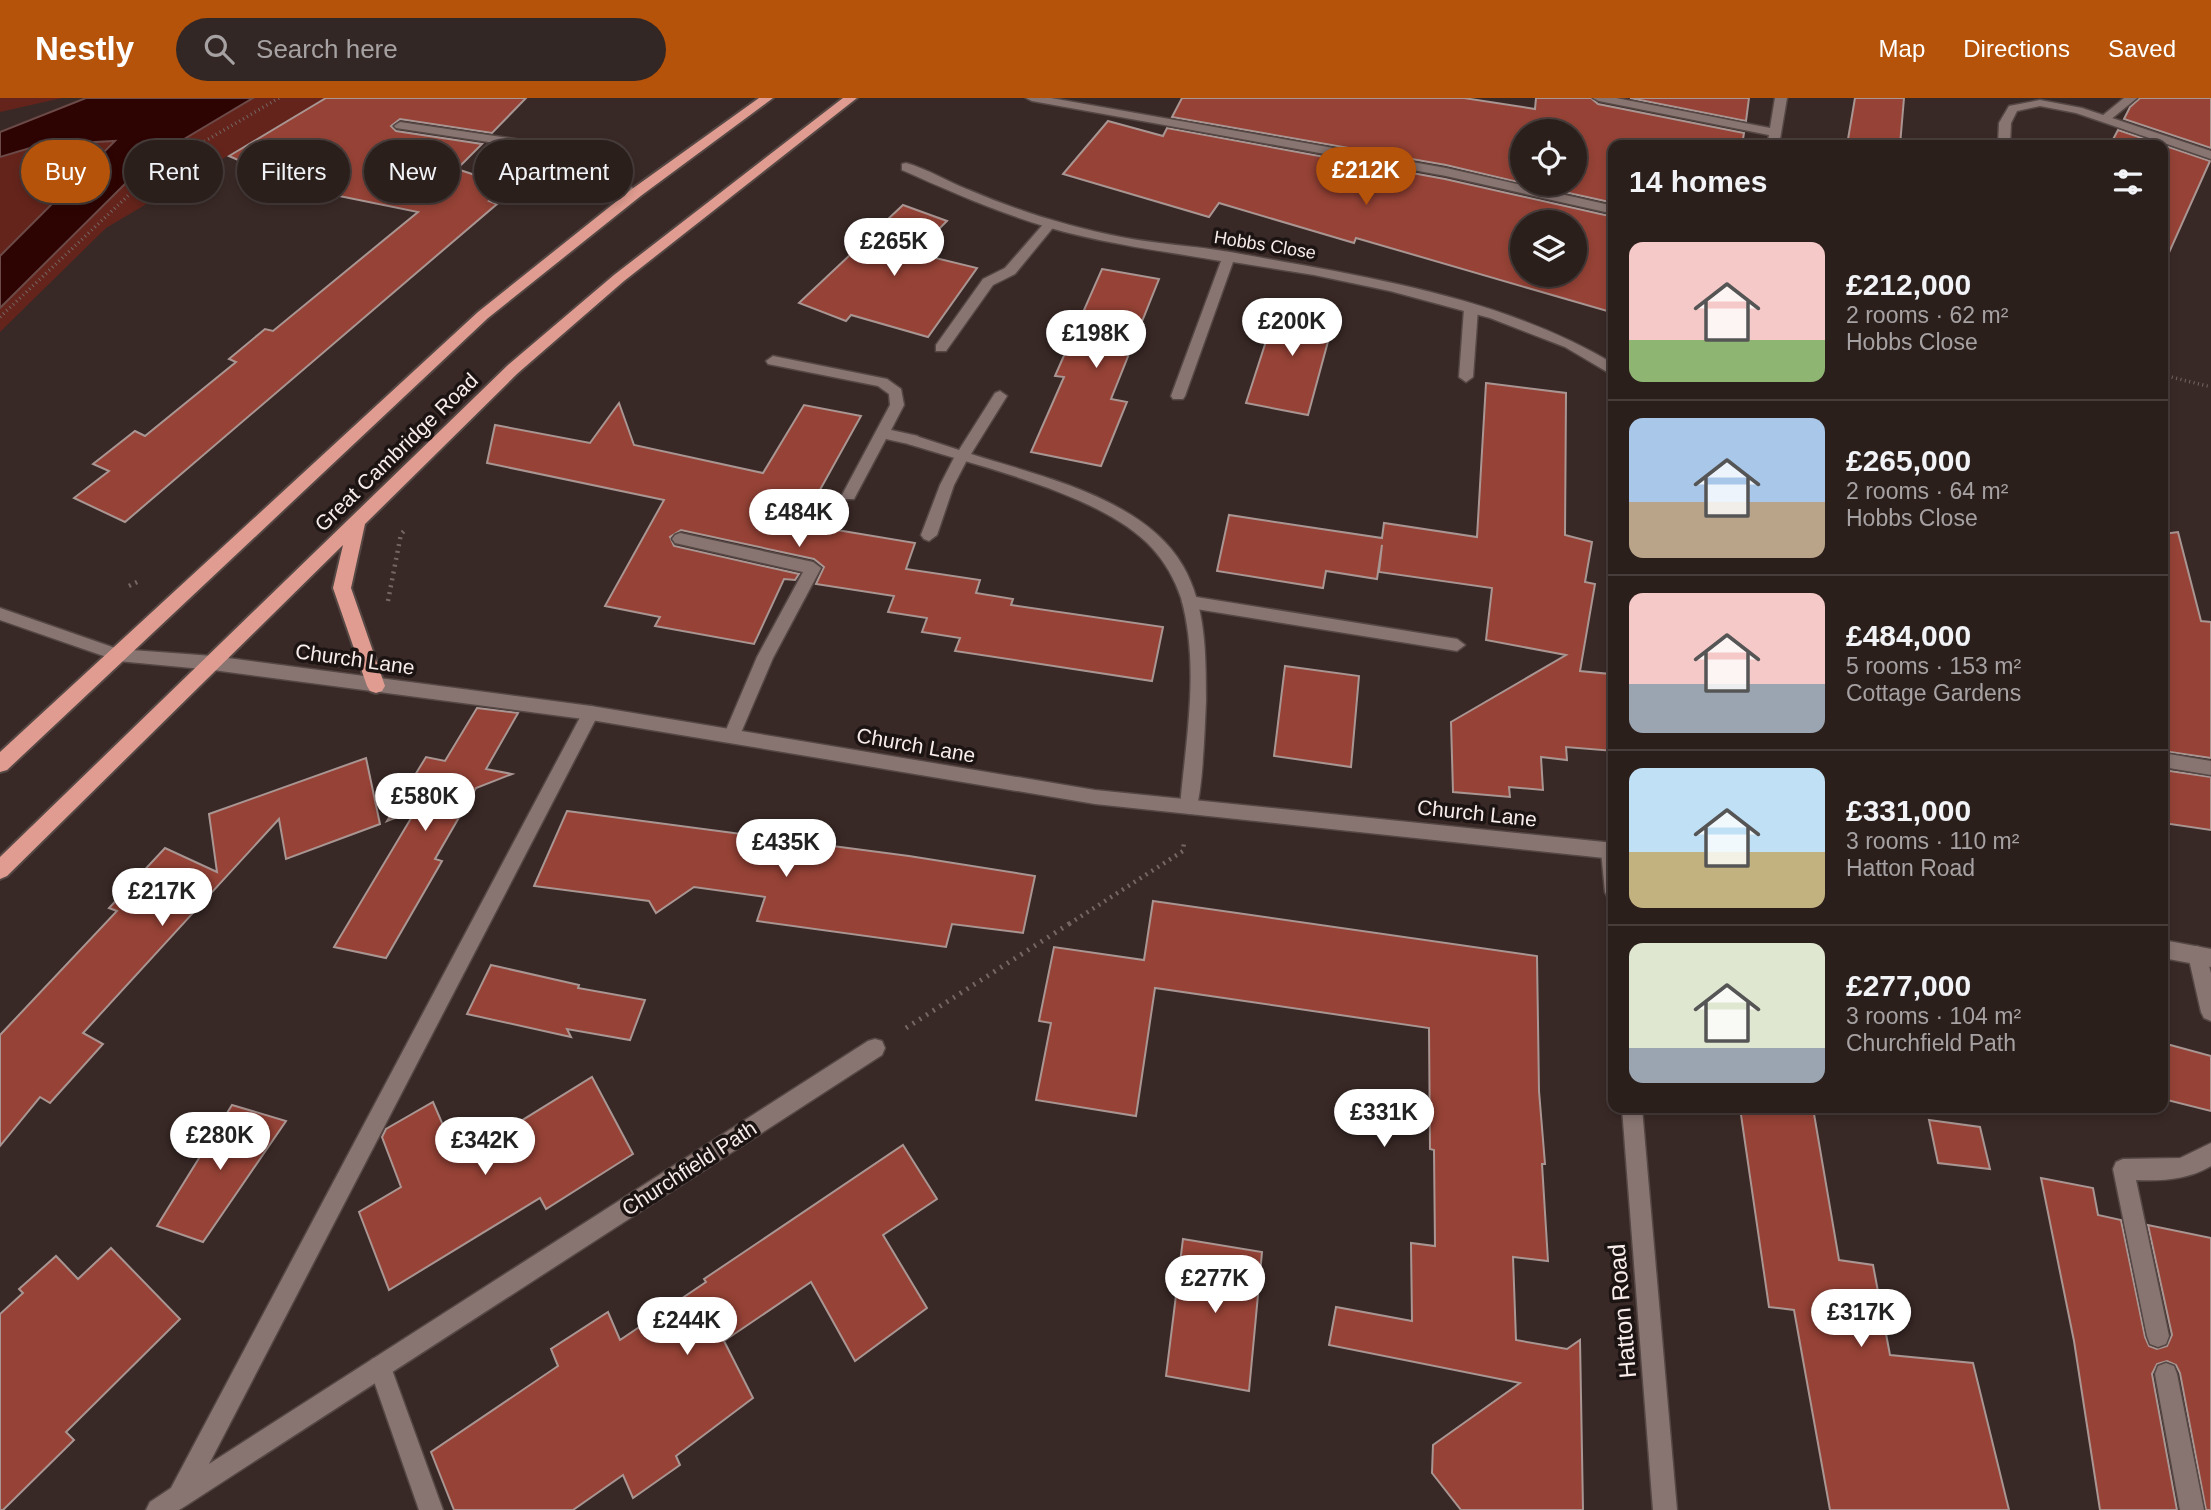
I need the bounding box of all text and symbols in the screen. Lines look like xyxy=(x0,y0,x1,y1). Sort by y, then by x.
search box xyxy=(176,18,666,81)
text: Nestly xyxy=(35,30,134,67)
icon: search xyxy=(200,30,238,68)
text: Search here xyxy=(256,34,398,64)
text: Map xyxy=(1879,35,1925,62)
text: Directions xyxy=(1963,35,2070,62)
text: Saved xyxy=(2108,35,2176,62)
map controls xyxy=(1510,119,1587,287)
button: locate xyxy=(1510,119,1587,196)
chip: Buy xyxy=(21,140,110,203)
chip: Rent xyxy=(124,140,223,203)
chip: Filters xyxy=(237,140,350,203)
chip: New xyxy=(364,140,460,203)
chip: Apartment xyxy=(474,140,633,203)
pin: £212K xyxy=(1317,148,1415,207)
text: £212K xyxy=(1332,157,1400,183)
icon: filters xyxy=(2109,163,2147,201)
text: 14 homes xyxy=(1629,165,1767,198)
button: layers xyxy=(1510,210,1587,287)
pin: £265K xyxy=(845,218,943,278)
street label: Hobbs Close xyxy=(1213,227,1317,263)
text: £265K xyxy=(860,228,928,254)
text: £212,000 xyxy=(1846,268,1971,301)
icon: home xyxy=(1685,270,1769,354)
pin: £200K xyxy=(1243,299,1341,358)
text: 2 rooms · 62 m² xyxy=(1846,302,2008,328)
text: £200K xyxy=(1258,308,1326,334)
pin: £198K xyxy=(1047,310,1145,370)
text: £198K xyxy=(1062,320,1130,346)
text: Hobbs Close xyxy=(1846,329,1978,355)
street label: Great Cambridge Road xyxy=(310,368,482,536)
text: £265,000 xyxy=(1846,444,1971,477)
icon: home xyxy=(1685,446,1769,530)
text: 2 rooms · 64 m² xyxy=(1846,478,2008,504)
pin: £484K xyxy=(750,490,848,549)
text: £484K xyxy=(765,499,833,525)
text: Hobbs Close xyxy=(1846,505,1978,531)
text: £484,000 xyxy=(1846,619,1971,652)
icon: home xyxy=(1685,621,1769,705)
street label: Church Lane xyxy=(294,639,416,679)
text: 5 rooms · 153 m² xyxy=(1846,653,2021,679)
text: Cottage Gardens xyxy=(1846,680,2021,706)
street label: Church Lane xyxy=(855,723,977,767)
pin: £580K xyxy=(376,774,474,833)
text: £580K xyxy=(391,783,459,809)
text: £331,000 xyxy=(1846,794,1971,827)
street label: Church Lane xyxy=(1416,795,1538,831)
icon: home xyxy=(1685,796,1769,880)
pin: £435K xyxy=(737,820,835,879)
text: 3 rooms · 110 m² xyxy=(1846,828,2019,854)
text: £435K xyxy=(752,829,820,855)
text: Hatton Road xyxy=(1846,855,1975,881)
pin: £217K xyxy=(113,868,211,928)
text: £217K xyxy=(128,878,196,904)
text: £277,000 xyxy=(1846,969,1971,1002)
icon: home xyxy=(1685,971,1769,1055)
text: 3 rooms · 104 m² xyxy=(1846,1003,2021,1029)
text: Churchfield Path xyxy=(1846,1030,2016,1056)
pin: £331K xyxy=(1335,1090,1433,1149)
text: £331K xyxy=(1350,1099,1418,1125)
pin: £280K xyxy=(171,1112,269,1172)
street label: Churchfield Path xyxy=(618,1116,760,1220)
pin: £342K xyxy=(436,1118,534,1177)
text: £280K xyxy=(186,1122,254,1148)
text: £342K xyxy=(451,1127,519,1153)
street label: Hatton Road xyxy=(1603,1243,1641,1379)
pin: £277K xyxy=(1166,1256,1264,1315)
text: £277K xyxy=(1181,1265,1249,1291)
pin: £317K xyxy=(1812,1290,1910,1349)
pin: £244K xyxy=(638,1298,736,1357)
text: £317K xyxy=(1827,1299,1895,1325)
text: £244K xyxy=(653,1307,721,1333)

